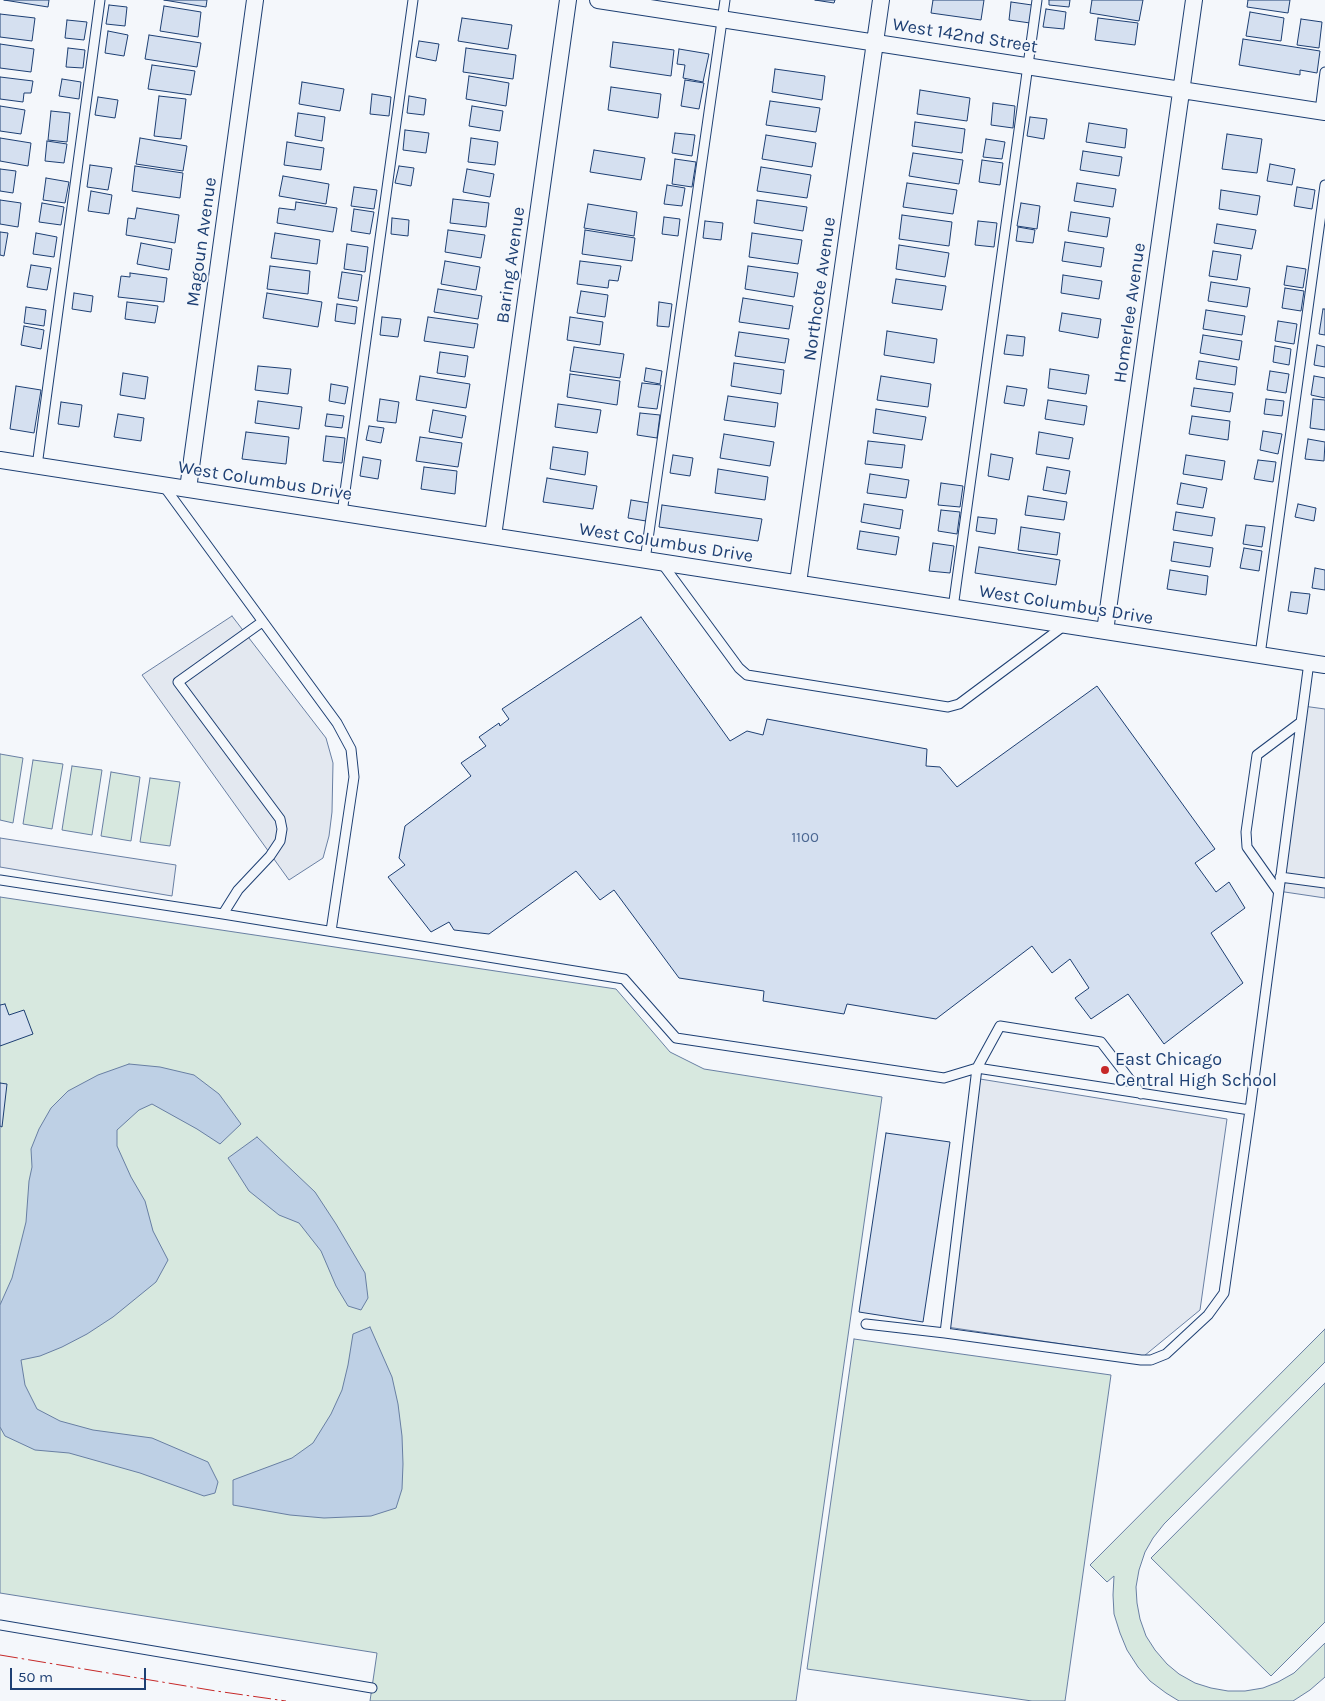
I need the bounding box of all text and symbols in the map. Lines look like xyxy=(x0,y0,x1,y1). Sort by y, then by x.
street label: West 142nd Street xyxy=(891,14,1039,58)
street label: Magoun Avenue xyxy=(182,176,222,308)
street label: Baring Avenue xyxy=(492,205,530,325)
street label: Northcote Avenue xyxy=(799,216,841,362)
street label: Homerlee Avenue xyxy=(1109,241,1151,385)
street label: West Columbus Drive xyxy=(176,457,354,505)
street label: West Columbus Drive xyxy=(577,519,755,567)
street label: West Columbus Drive xyxy=(977,581,1155,629)
house number: 1100 xyxy=(791,829,819,847)
place label: East Chicago Central High School xyxy=(1115,1049,1277,1092)
marker: East Chicago Central High School xyxy=(1099,1064,1111,1076)
scale bar xyxy=(12,1658,149,1690)
text: 50 m xyxy=(18,1668,53,1686)

